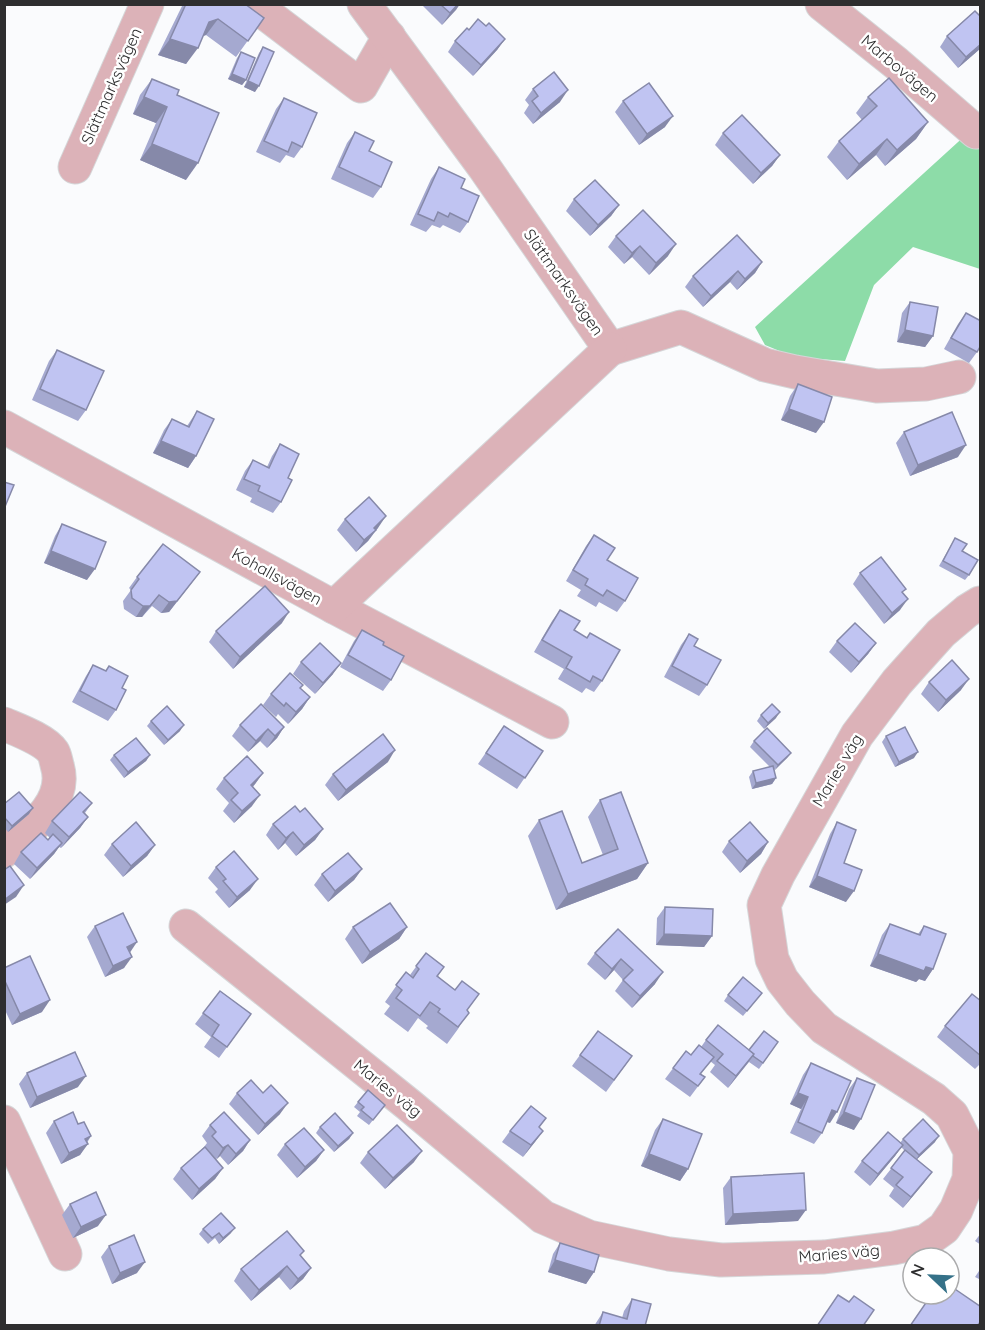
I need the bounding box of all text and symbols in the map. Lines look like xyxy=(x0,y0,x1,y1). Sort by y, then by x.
street label: Slättmarksvägen xyxy=(76,25,146,147)
street label: Marbovägen xyxy=(857,30,943,106)
street label: Slättmarksvägen xyxy=(520,225,608,339)
street label: Kohallsvägen xyxy=(228,543,326,609)
street label: Maries väg xyxy=(807,730,867,810)
street label: Maries väg xyxy=(350,1055,426,1121)
street label: Maries väg xyxy=(798,1239,880,1267)
north arrow xyxy=(901,1246,961,1306)
text: N xyxy=(906,1261,929,1279)

